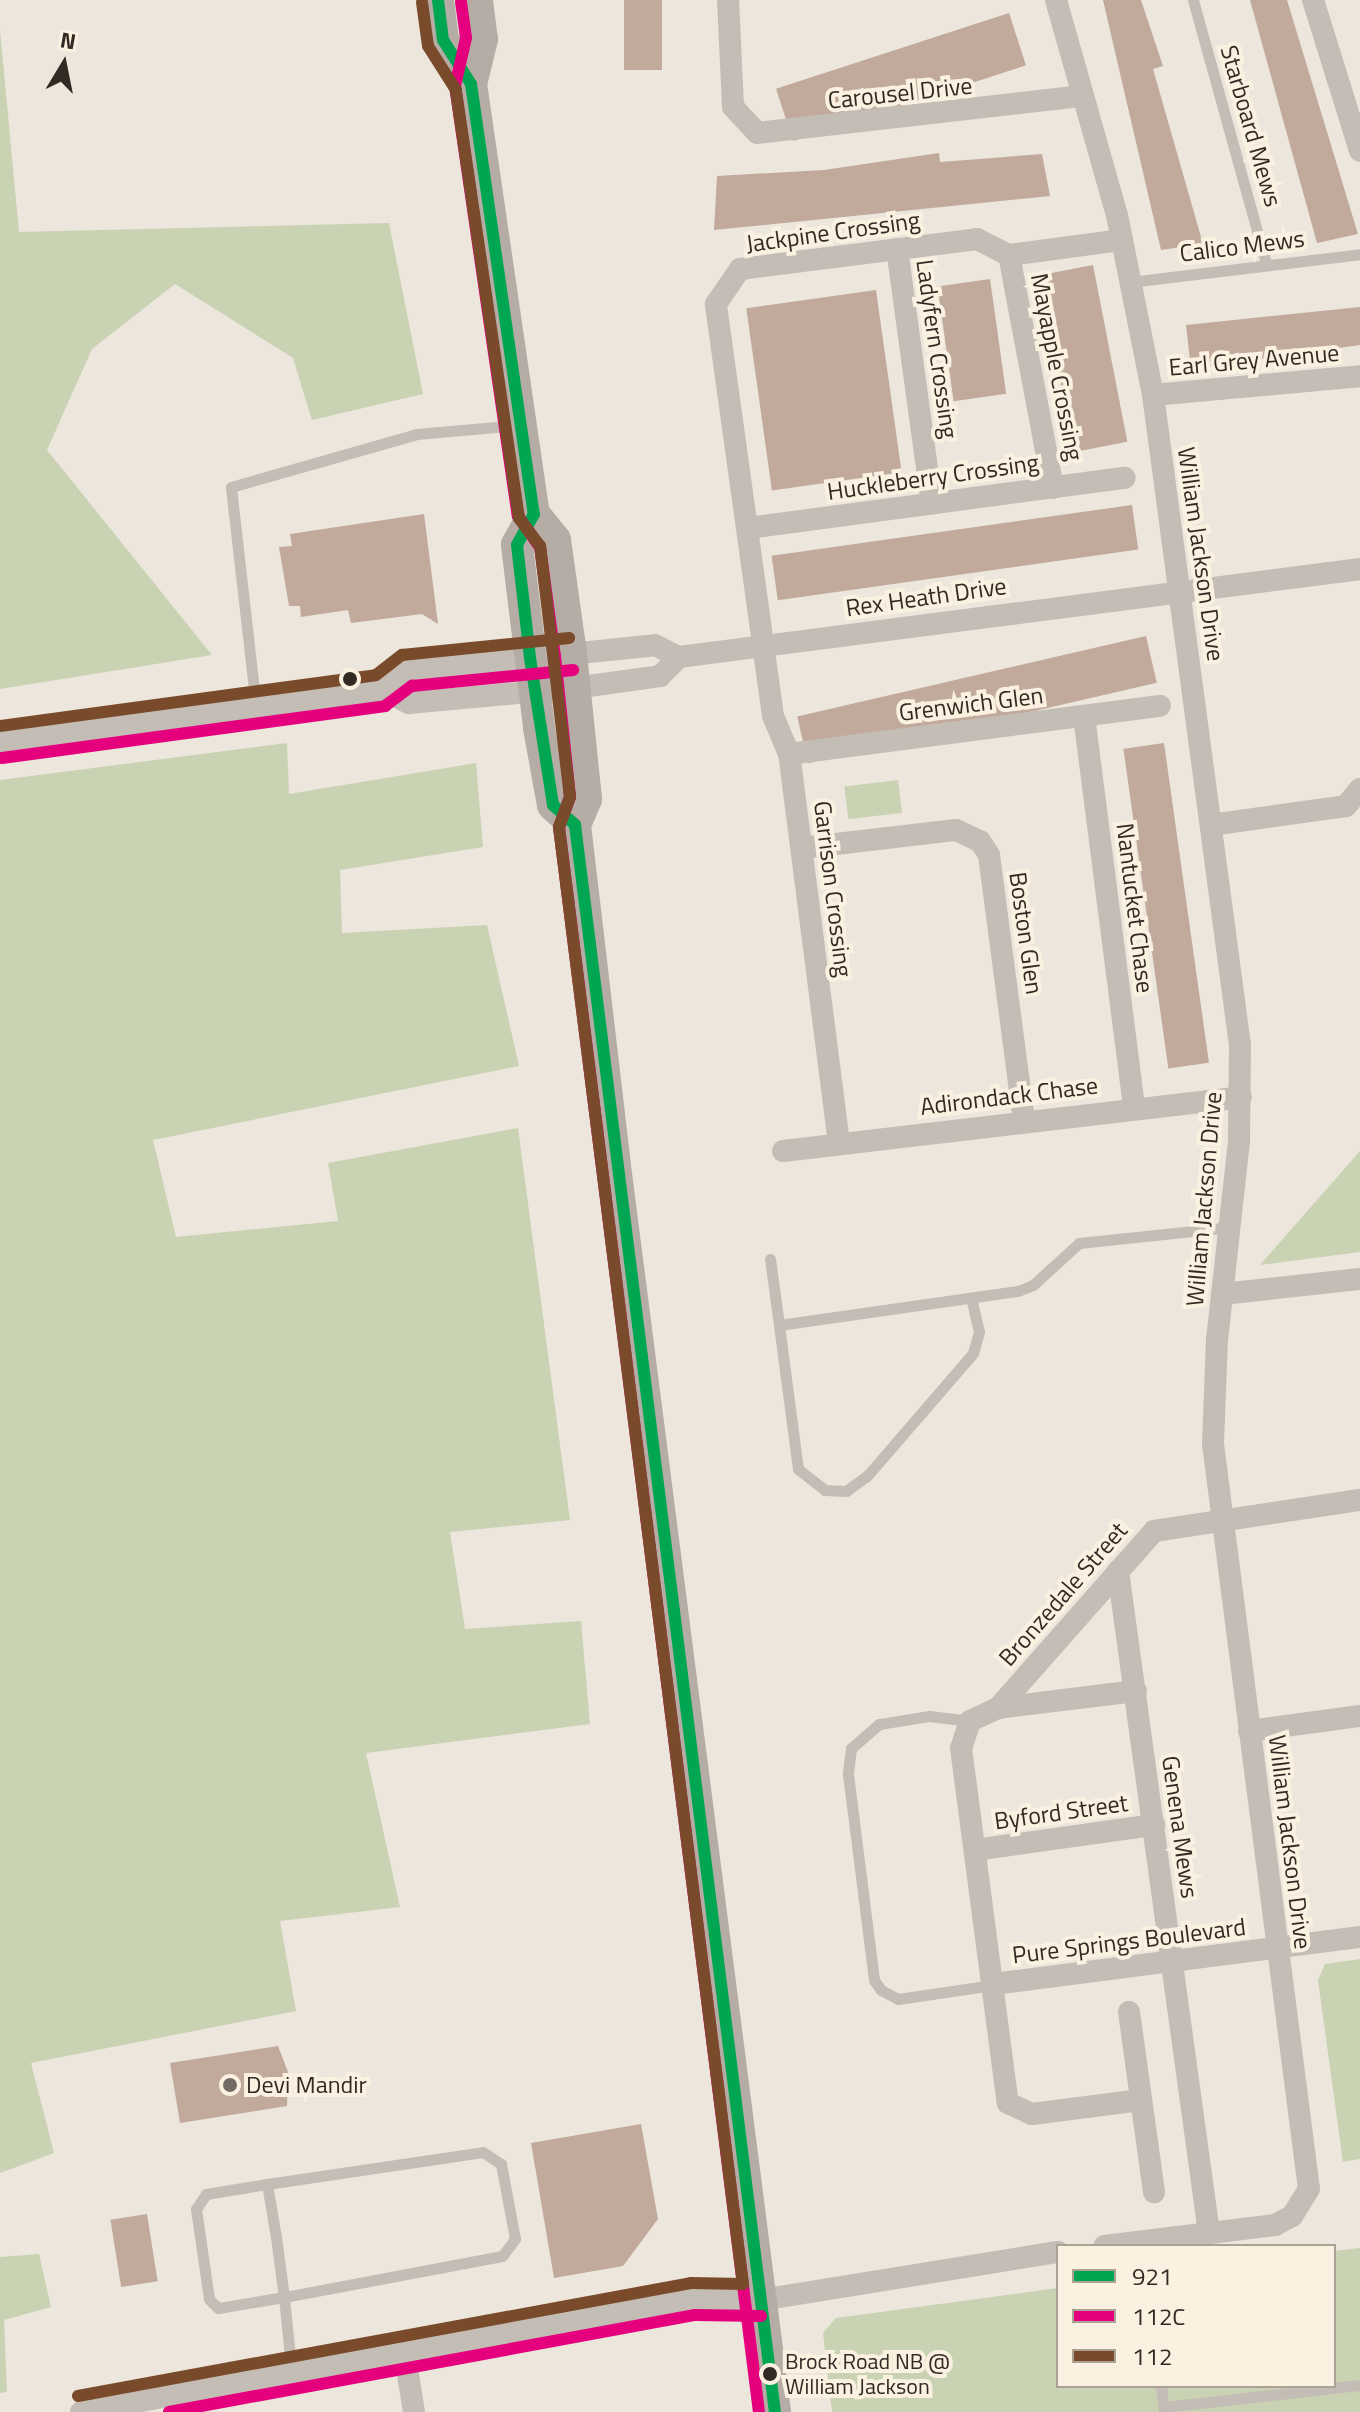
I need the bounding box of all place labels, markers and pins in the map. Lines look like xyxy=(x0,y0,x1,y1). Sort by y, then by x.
unlabelled marker xyxy=(342,671,358,687)
place label: Devi Mandir xyxy=(246,2071,367,2099)
marker: Devi Mandir xyxy=(221,2076,239,2094)
place label: Brock Road NB @ William Jackson xyxy=(785,2348,950,2400)
marker: Brock Road NB @ William Jackson xyxy=(762,2366,778,2382)

